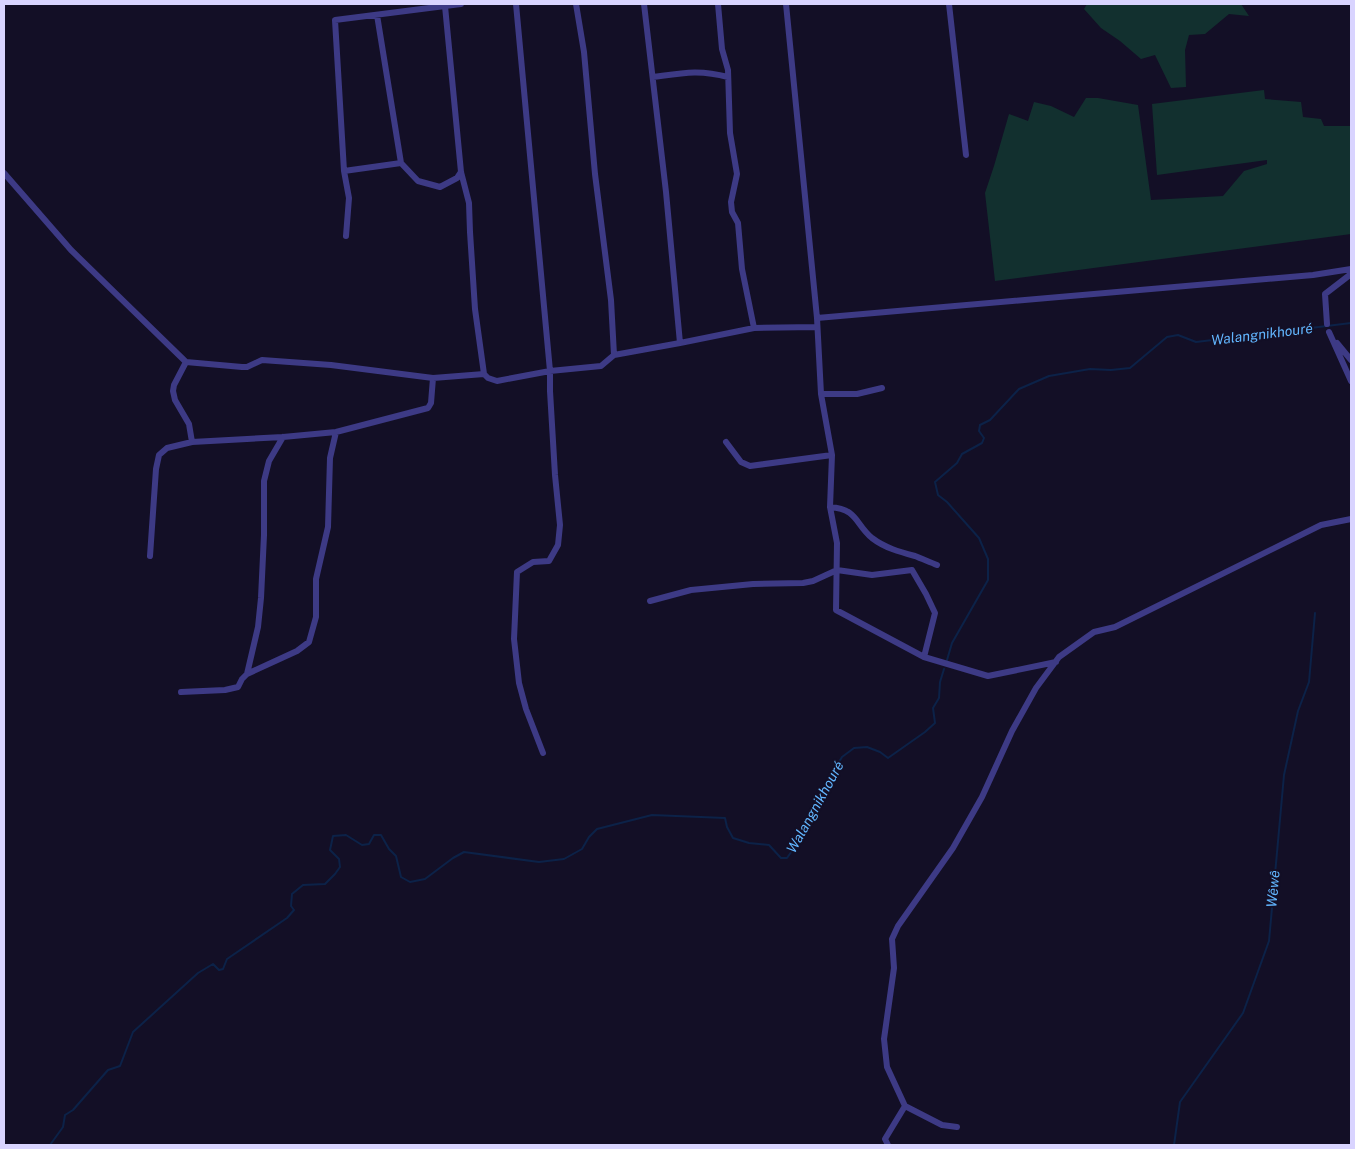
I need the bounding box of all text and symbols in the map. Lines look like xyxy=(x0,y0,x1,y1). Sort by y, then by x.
water label: Walangnikhouré xyxy=(1210,320,1314,348)
water label: Walangnikhouré xyxy=(783,758,847,856)
water label: Wêwê xyxy=(1263,869,1283,908)

